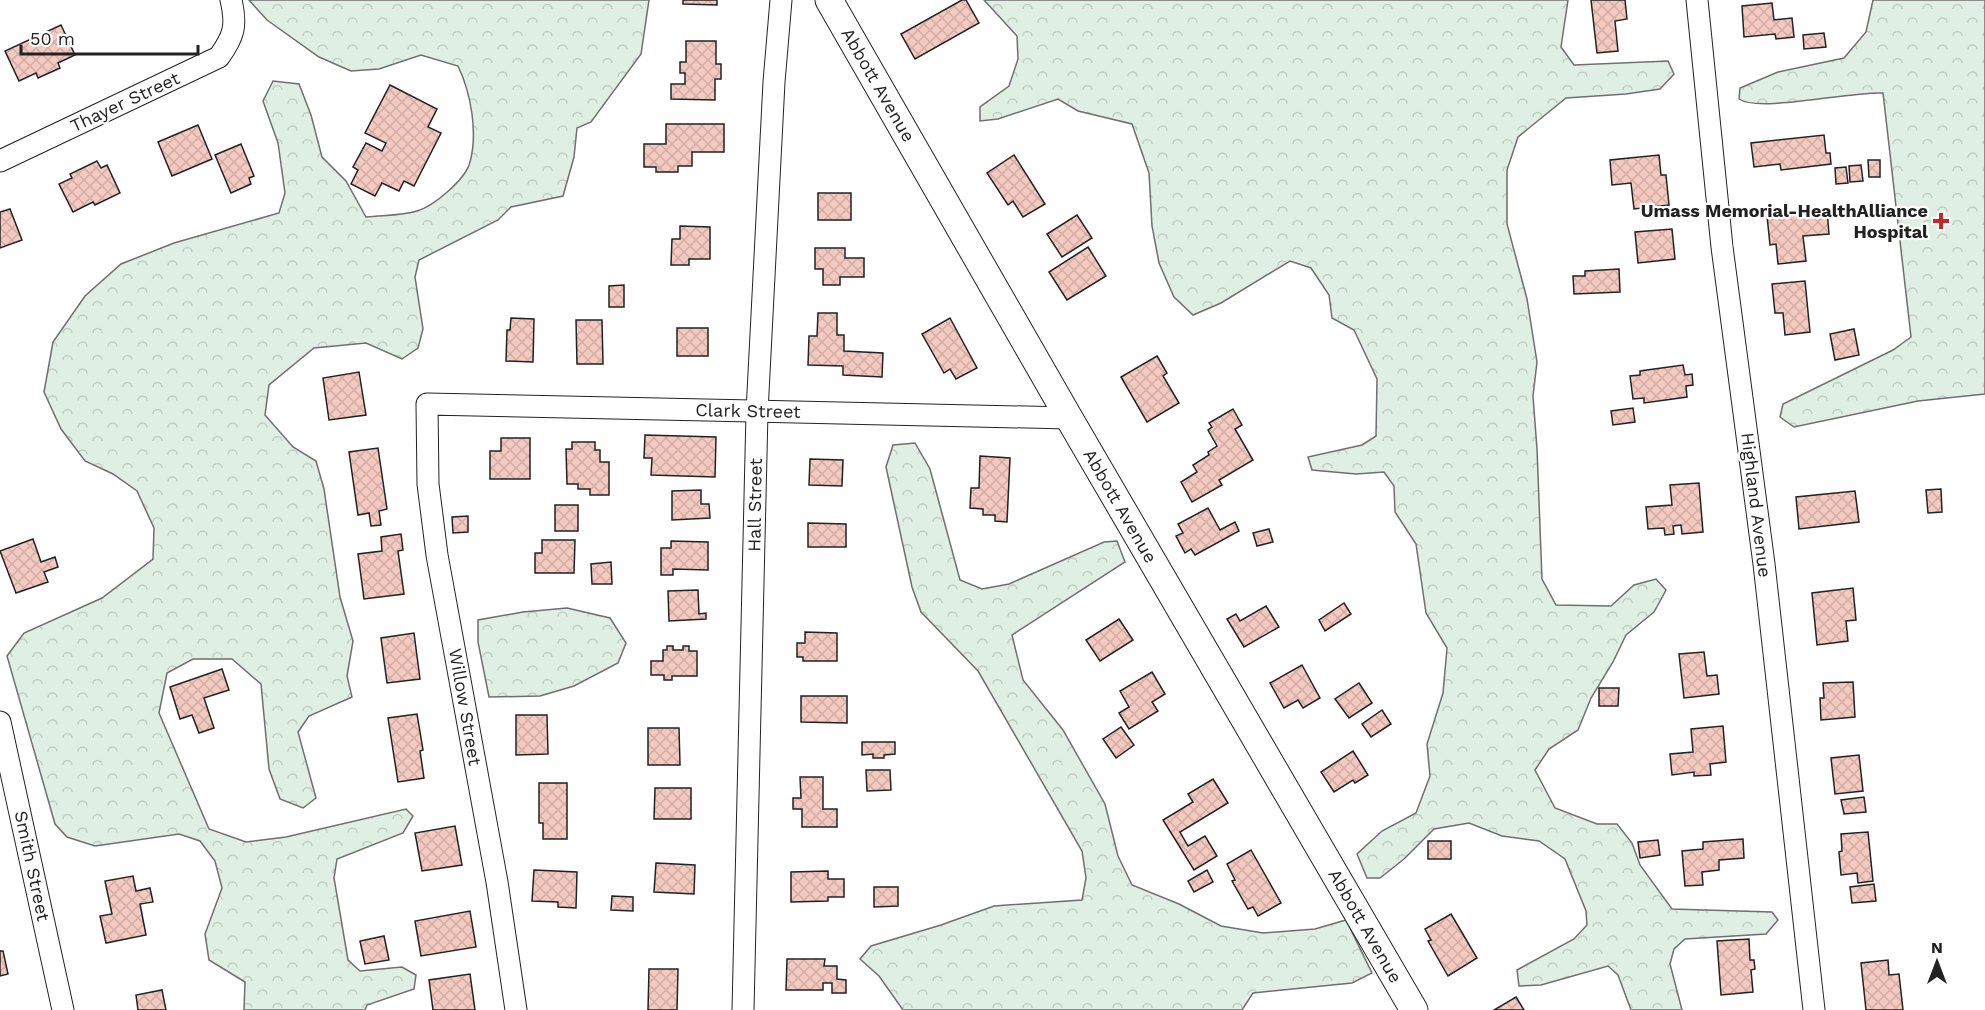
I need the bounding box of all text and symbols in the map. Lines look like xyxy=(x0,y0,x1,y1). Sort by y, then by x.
scale bar xyxy=(21,18,198,56)
street label: Abbott Avenue xyxy=(837,24,920,145)
text: 50 m xyxy=(30,28,75,49)
street label: Thayer Street xyxy=(67,67,183,136)
place label: Umass Memorial-HealthAlliance Hospital xyxy=(1641,200,1928,242)
marker: Umass Memorial-HealthAlliance Hospital xyxy=(1932,212,1950,230)
street label: Clark Street xyxy=(695,399,801,422)
street label: Highland Avenue xyxy=(1737,431,1776,579)
street label: Abbott Avenue xyxy=(1079,445,1162,566)
street label: Hall Street xyxy=(743,457,766,552)
street label: Willow Street xyxy=(445,647,486,768)
street label: Smith Street xyxy=(11,809,55,923)
street label: Abbott Avenue xyxy=(1324,865,1407,986)
north arrow xyxy=(1907,932,1967,992)
text: N xyxy=(1931,938,1943,957)

